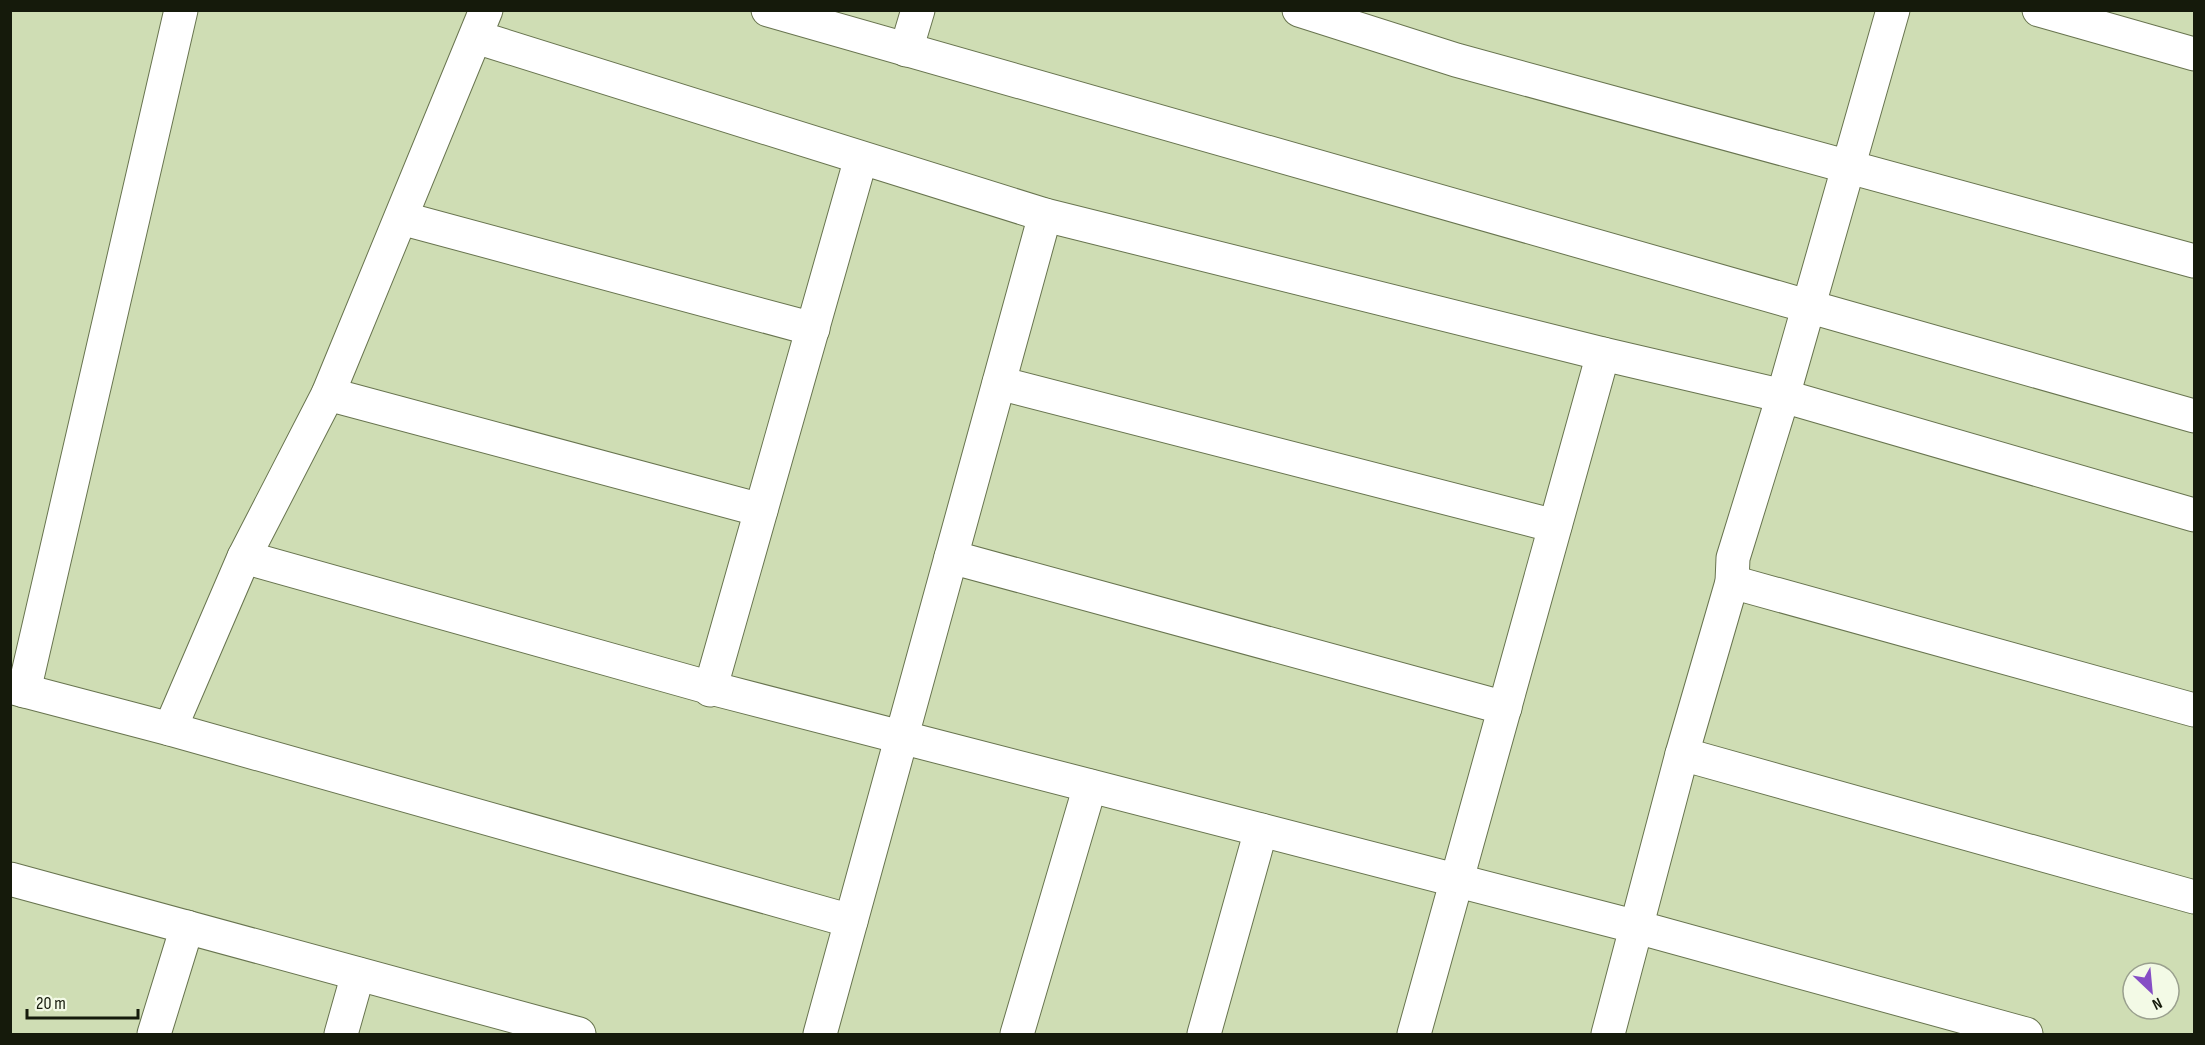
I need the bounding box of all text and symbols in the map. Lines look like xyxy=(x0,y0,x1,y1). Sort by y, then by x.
north arrow xyxy=(2121,961,2181,1021)
scale bar xyxy=(27,982,138,1020)
text: 20 m xyxy=(36,993,66,1014)
text: N xyxy=(2149,993,2165,1014)

